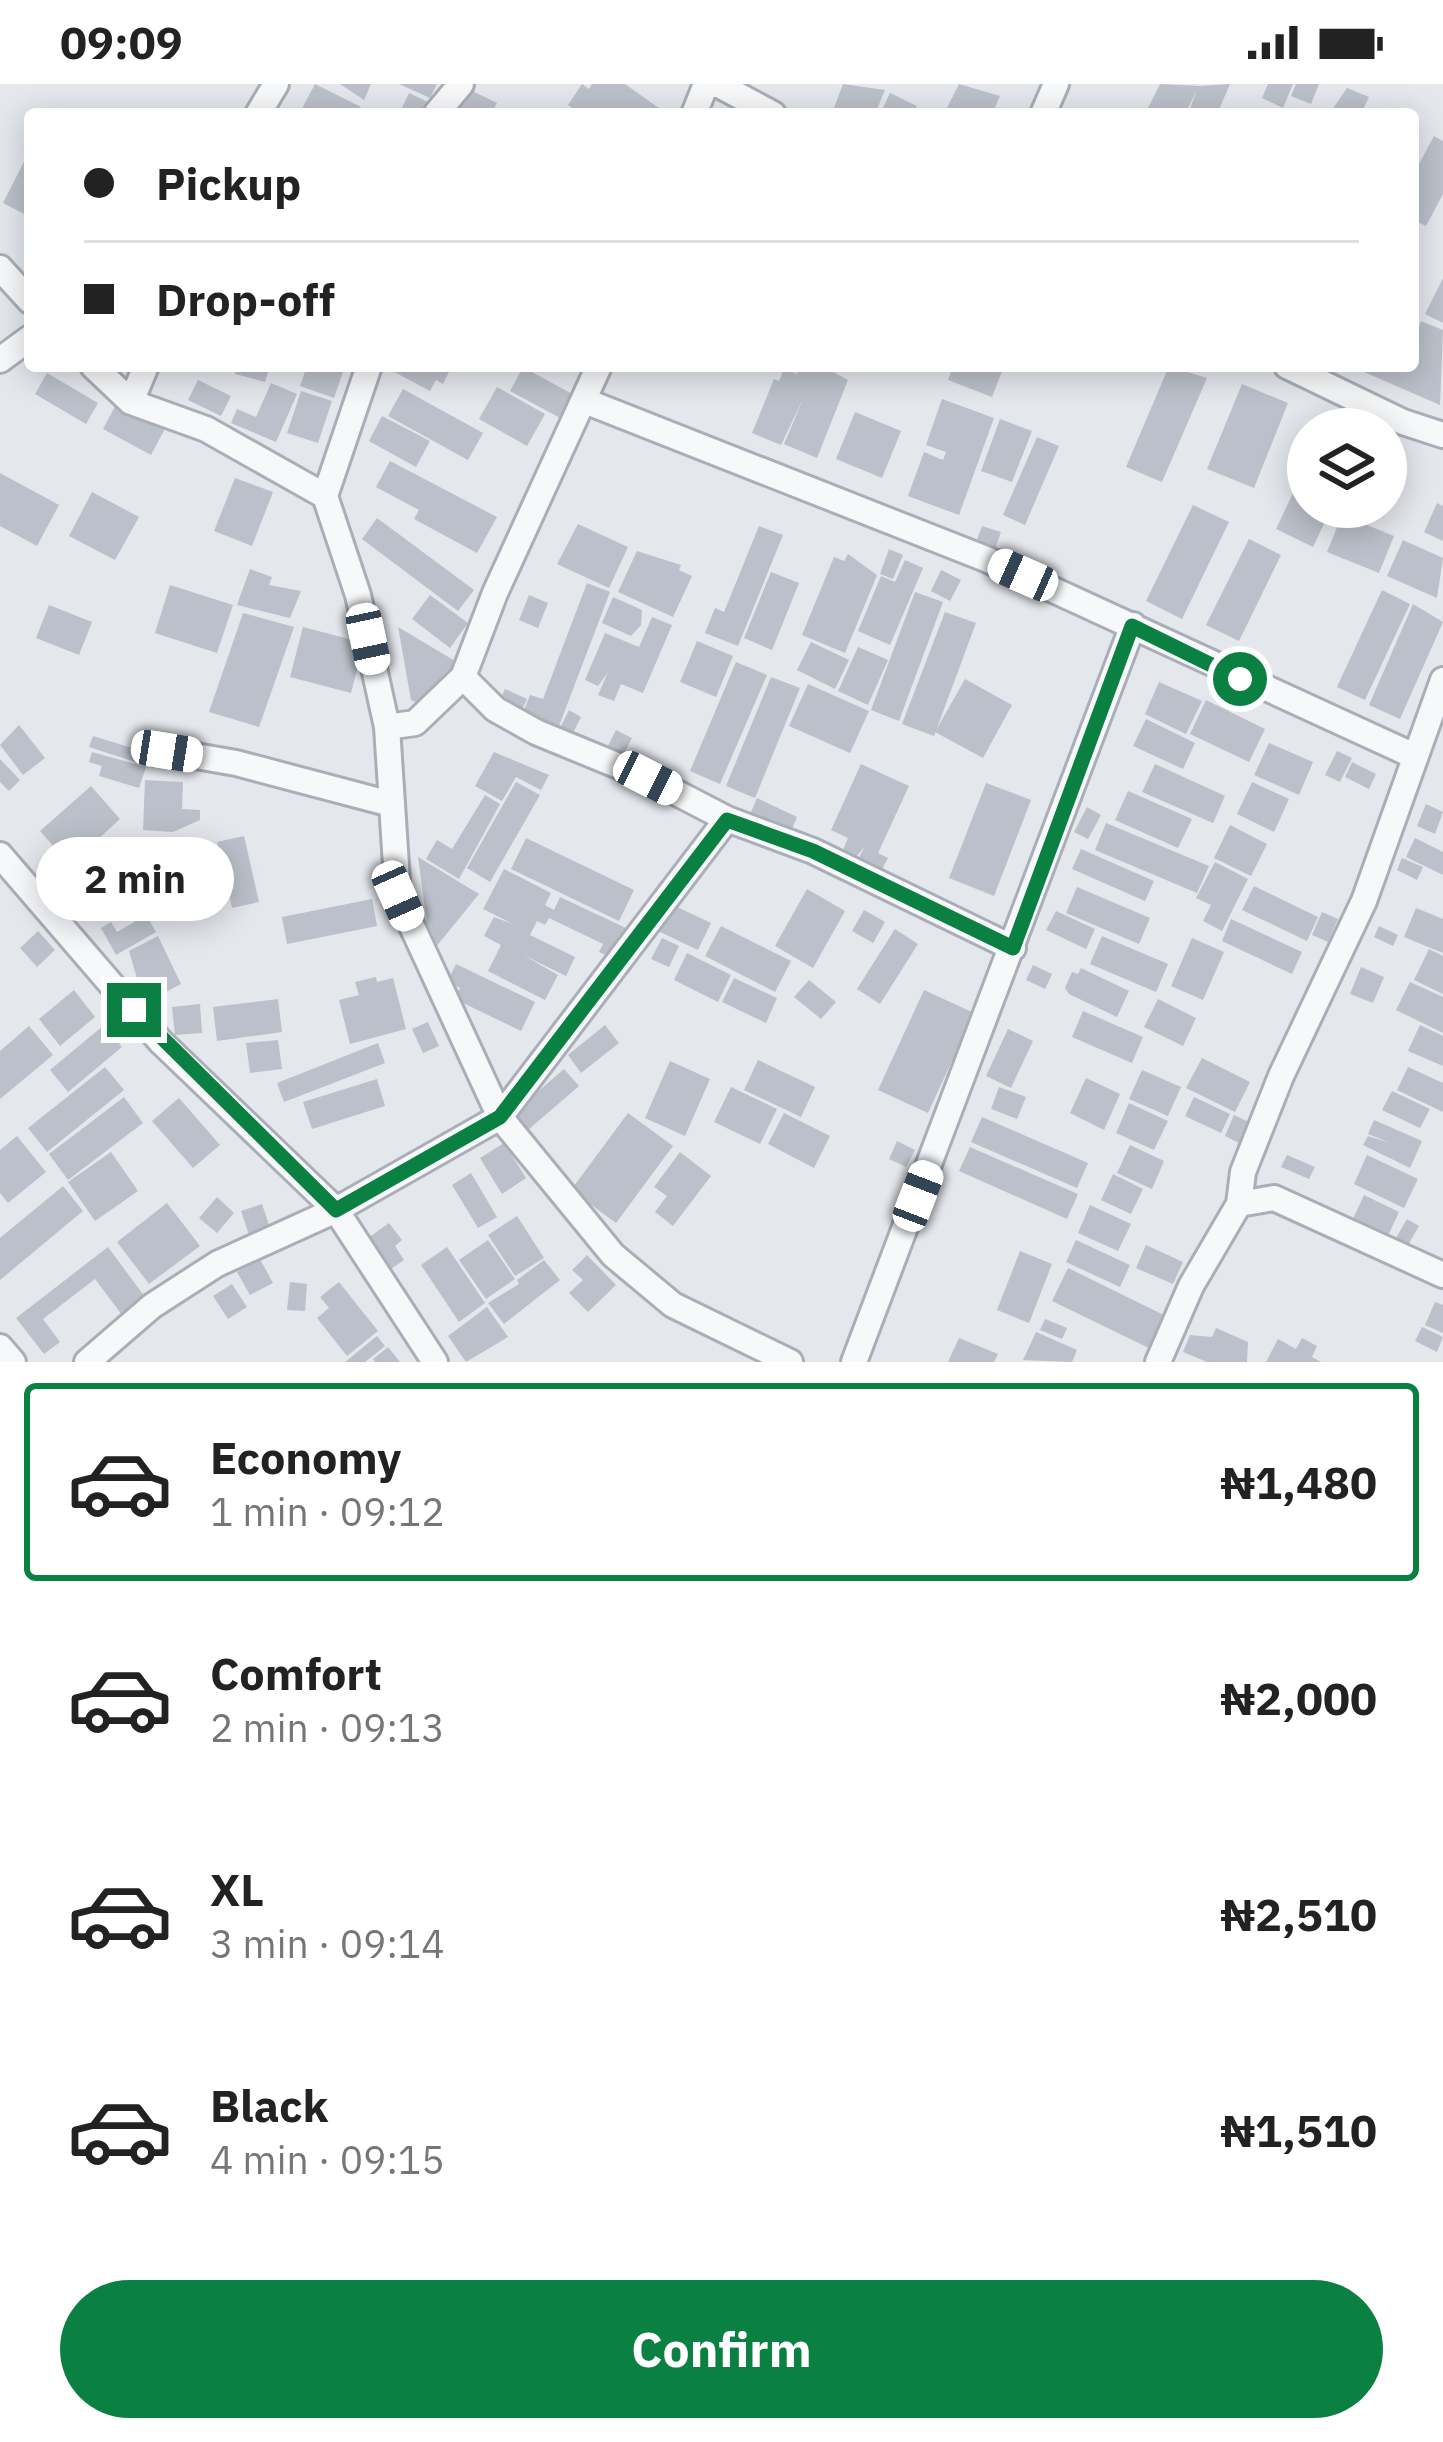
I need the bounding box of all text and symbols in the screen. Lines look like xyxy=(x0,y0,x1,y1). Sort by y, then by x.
text: 09:09 xyxy=(60,13,183,71)
text: Pickup xyxy=(156,154,301,212)
text: Drop-off xyxy=(156,270,335,328)
map controls xyxy=(1287,408,1407,528)
button: layers xyxy=(1287,408,1407,528)
car xyxy=(983,544,1063,606)
car xyxy=(343,600,393,678)
route start xyxy=(1213,652,1267,706)
car xyxy=(129,728,205,774)
car xyxy=(608,746,688,810)
callout: 2 min xyxy=(35,836,233,920)
text: 2 min xyxy=(84,853,186,904)
car xyxy=(367,856,429,936)
route end xyxy=(107,983,161,1037)
car xyxy=(888,1156,948,1236)
icon: car xyxy=(66,1428,174,1536)
text: Economy xyxy=(210,1428,401,1486)
text: ₦1,480 xyxy=(1220,1453,1377,1511)
text: 1 min · 09:12 xyxy=(210,1486,445,1537)
icon: car xyxy=(66,1644,174,1752)
text: Comfort xyxy=(210,1644,382,1702)
text: ₦2,000 xyxy=(1220,1669,1377,1727)
text: 2 min · 09:13 xyxy=(210,1702,445,1753)
icon: car xyxy=(66,1860,174,1968)
text: XL xyxy=(210,1860,264,1918)
text: ₦2,510 xyxy=(1220,1885,1377,1943)
text: 3 min · 09:14 xyxy=(210,1918,445,1969)
icon: car xyxy=(66,2076,174,2184)
text: Black xyxy=(210,2076,329,2134)
text: ₦1,510 xyxy=(1220,2101,1377,2159)
text: 4 min · 09:15 xyxy=(210,2134,445,2185)
button: Confirm xyxy=(60,2280,1383,2418)

